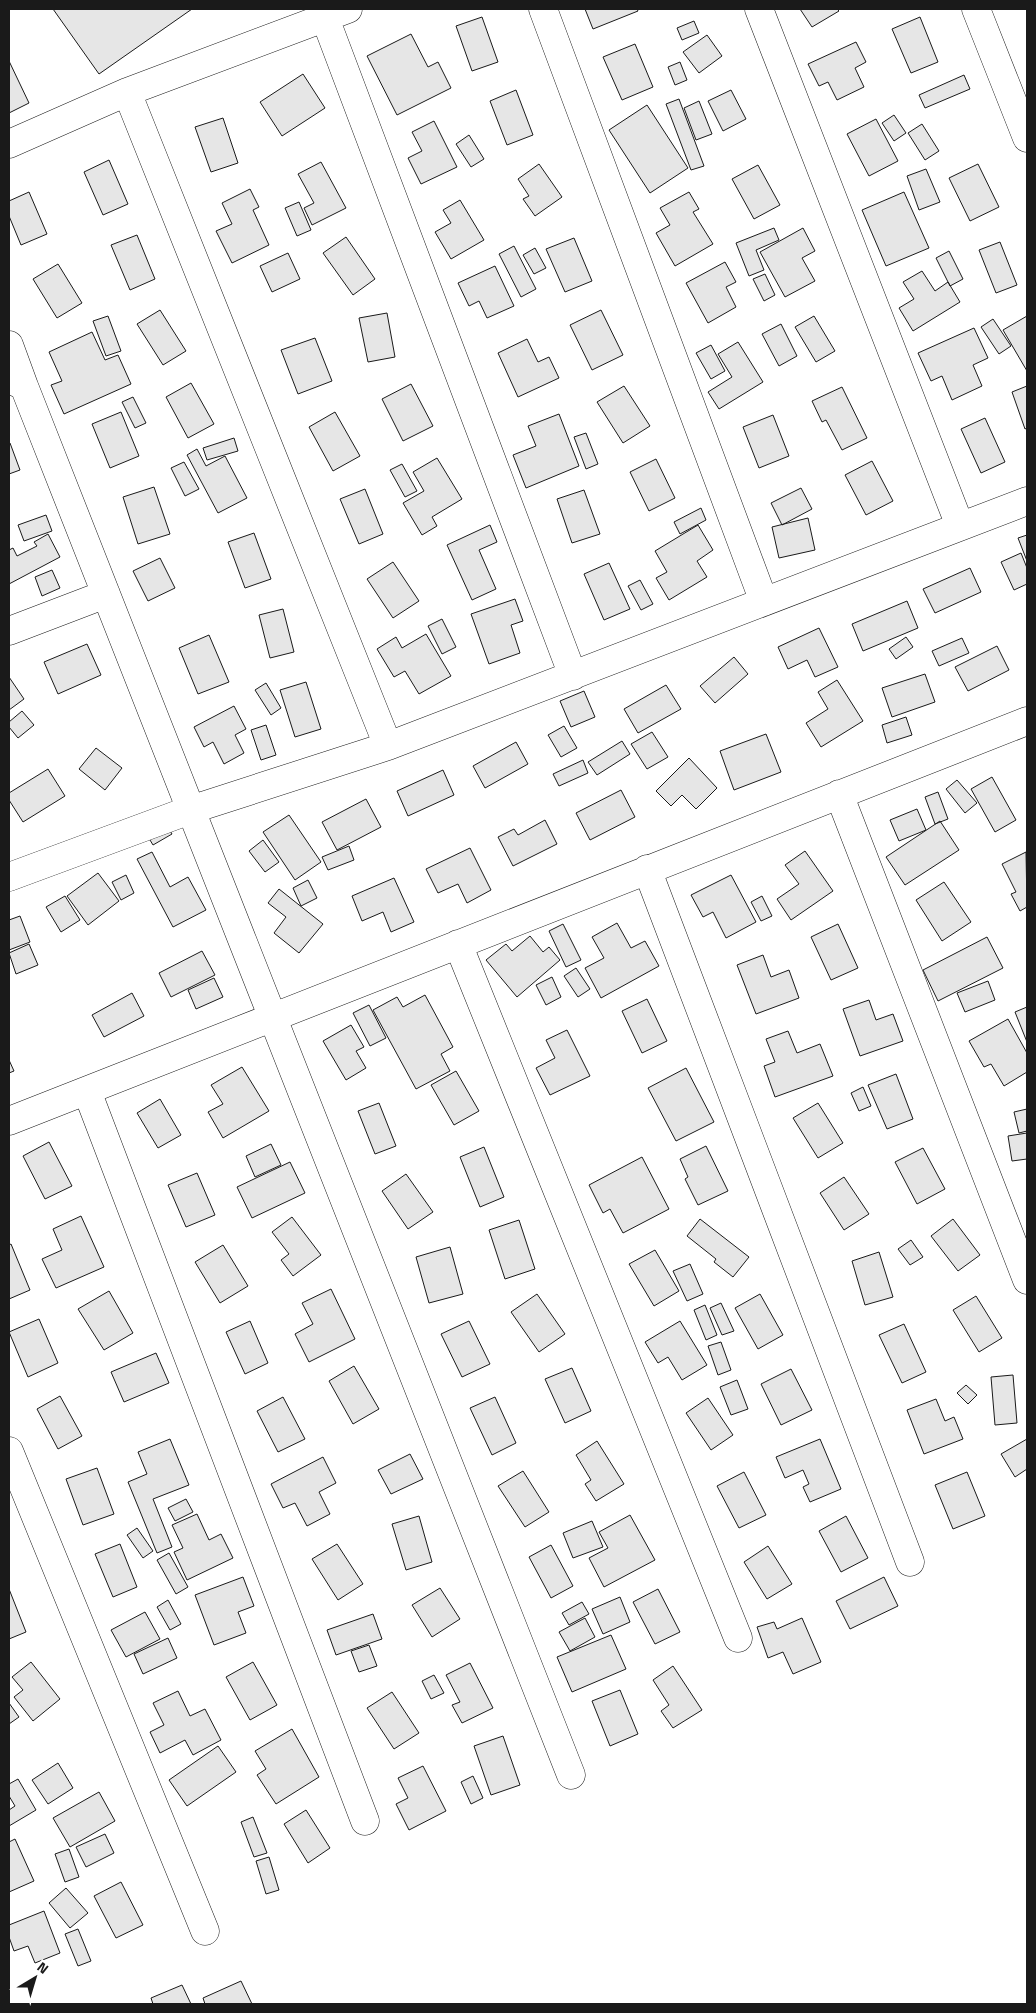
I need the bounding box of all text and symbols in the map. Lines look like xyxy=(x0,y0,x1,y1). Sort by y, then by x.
north arrow xyxy=(10,1953,60,2003)
text: N xyxy=(33,1956,54,1979)

